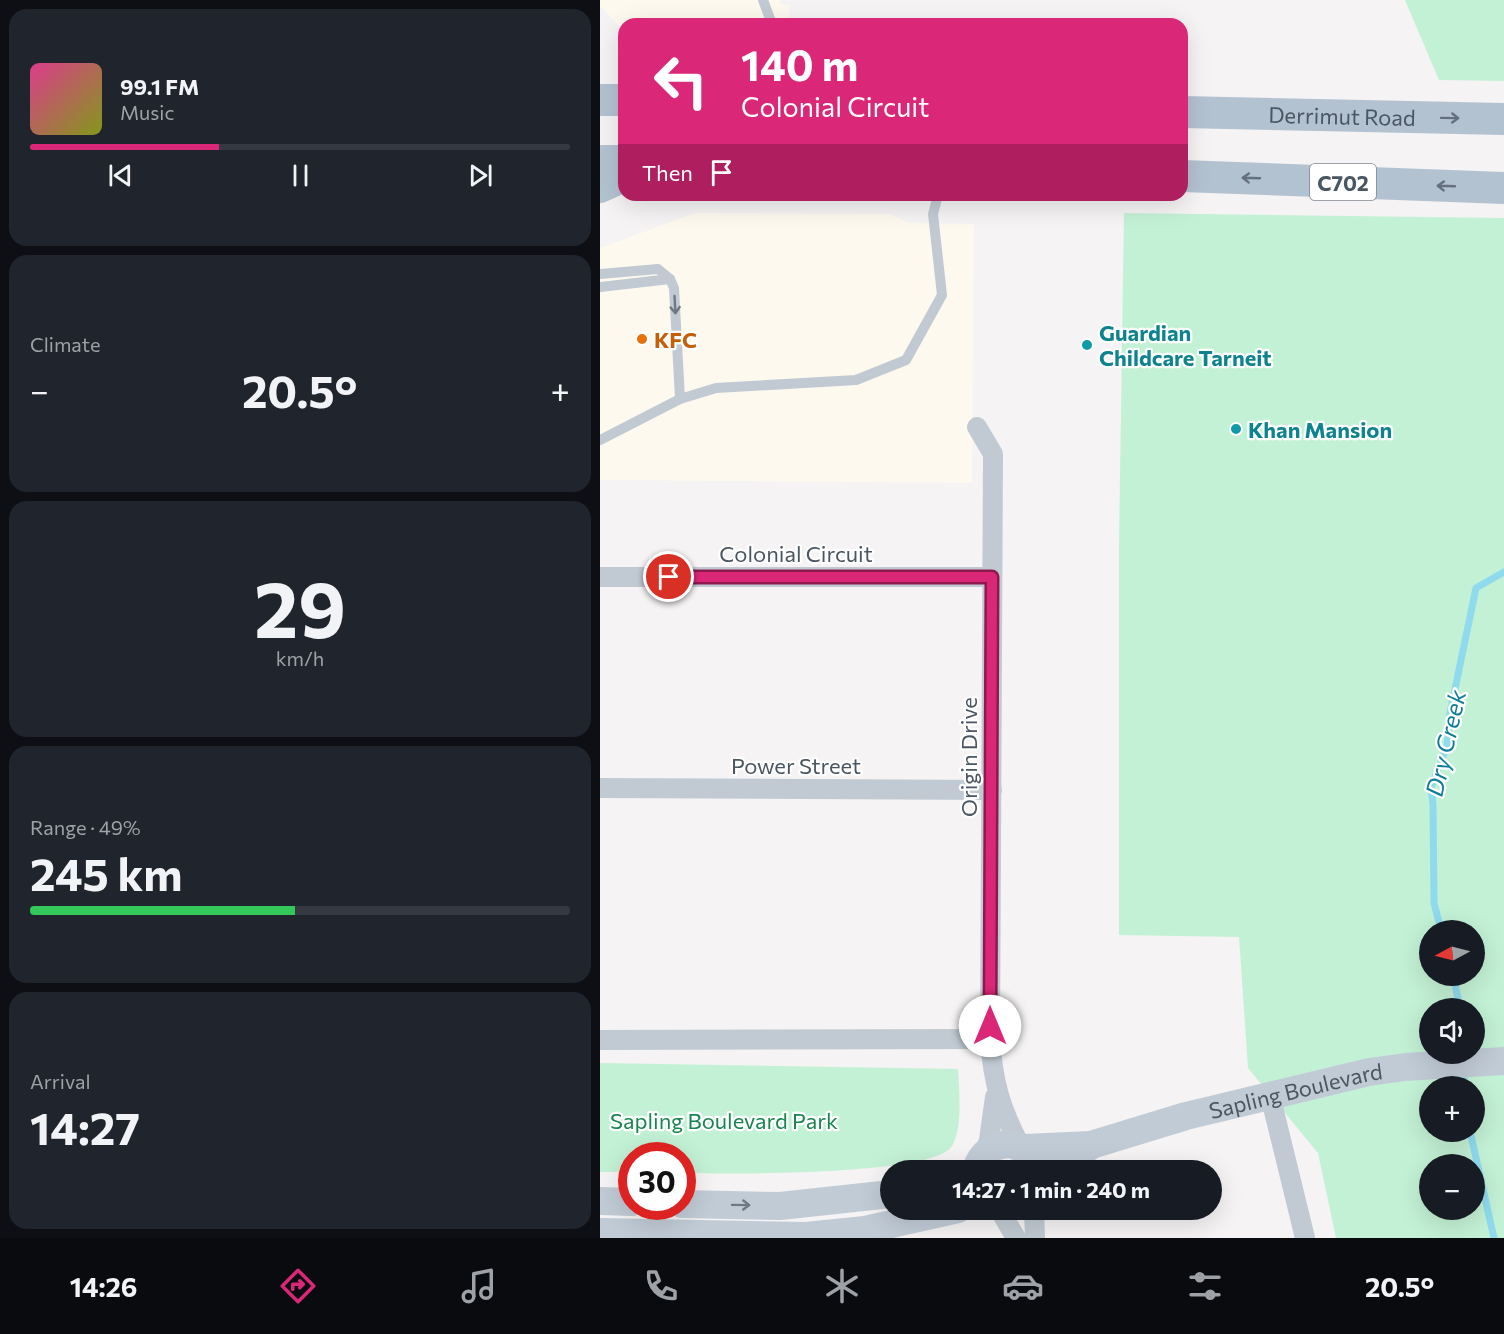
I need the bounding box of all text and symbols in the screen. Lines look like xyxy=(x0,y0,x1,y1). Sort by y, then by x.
text: 140 m xyxy=(741,38,858,90)
icon: left xyxy=(642,42,720,120)
text: 99.1 FM xyxy=(120,73,199,100)
text: Colonial Circuit xyxy=(741,90,929,123)
text: Music xyxy=(120,100,174,124)
street label: Derrimut Road xyxy=(1268,100,1416,131)
one-way arrow xyxy=(1440,112,1460,124)
icon: arrive xyxy=(705,156,738,189)
icon: previous xyxy=(104,159,137,192)
icon: pause xyxy=(284,159,317,192)
icon: next xyxy=(464,159,497,192)
text: Then xyxy=(642,159,693,186)
road number: C702 xyxy=(1310,164,1376,200)
one-way arrow xyxy=(1241,173,1261,184)
one-way arrow xyxy=(1436,180,1456,191)
one-way arrow xyxy=(669,294,680,314)
place label: Guardian Childcare Tarneit xyxy=(1099,319,1272,371)
place label: KFC xyxy=(654,326,697,353)
text: Climate xyxy=(30,332,100,356)
marker: KFC xyxy=(635,332,649,346)
marker: Guardian Childcare Tarneit xyxy=(1080,338,1094,352)
text: 20.5° xyxy=(242,362,357,417)
text: − xyxy=(30,369,49,410)
text: + xyxy=(551,369,570,410)
place label: Khan Mansion xyxy=(1248,416,1392,443)
marker: Khan Mansion xyxy=(1229,422,1243,436)
street label: Colonial Circuit xyxy=(719,540,873,567)
pin xyxy=(643,551,694,602)
text: 29 xyxy=(254,559,346,654)
icon: arrive xyxy=(652,560,685,593)
text: km/h xyxy=(276,646,324,670)
water label: Dry Creek xyxy=(1419,686,1472,799)
street label: Origin Drive xyxy=(955,697,982,817)
street label: Power Street xyxy=(731,752,861,779)
text: Range · 49% xyxy=(30,815,141,839)
text: 245 km xyxy=(30,845,183,900)
north arrow xyxy=(1419,920,1485,986)
map controls xyxy=(1419,920,1485,1220)
position arrow xyxy=(958,994,1022,1058)
button: sound xyxy=(1419,998,1485,1064)
street label: Sapling Boulevard xyxy=(1206,1057,1384,1124)
text: Arrival xyxy=(30,1069,91,1093)
button: + xyxy=(1419,1076,1485,1142)
text: 14:27 xyxy=(30,1099,140,1154)
park label: Sapling Boulevard Park xyxy=(610,1107,838,1134)
speed limit sign: 30 xyxy=(618,1142,696,1220)
button: − xyxy=(1419,1154,1485,1220)
text: 14:27 · 1 min · 240 m xyxy=(952,1176,1150,1203)
one-way arrow xyxy=(730,1200,750,1211)
icon: directions xyxy=(277,1265,319,1307)
icon: music xyxy=(458,1265,500,1307)
icon: phone xyxy=(640,1265,682,1307)
icon: climate xyxy=(821,1265,863,1307)
icon: car xyxy=(1002,1265,1044,1307)
icon: filters xyxy=(1184,1265,1226,1307)
text: 14:26 xyxy=(70,1270,137,1303)
text: 20.5° xyxy=(1365,1270,1434,1303)

